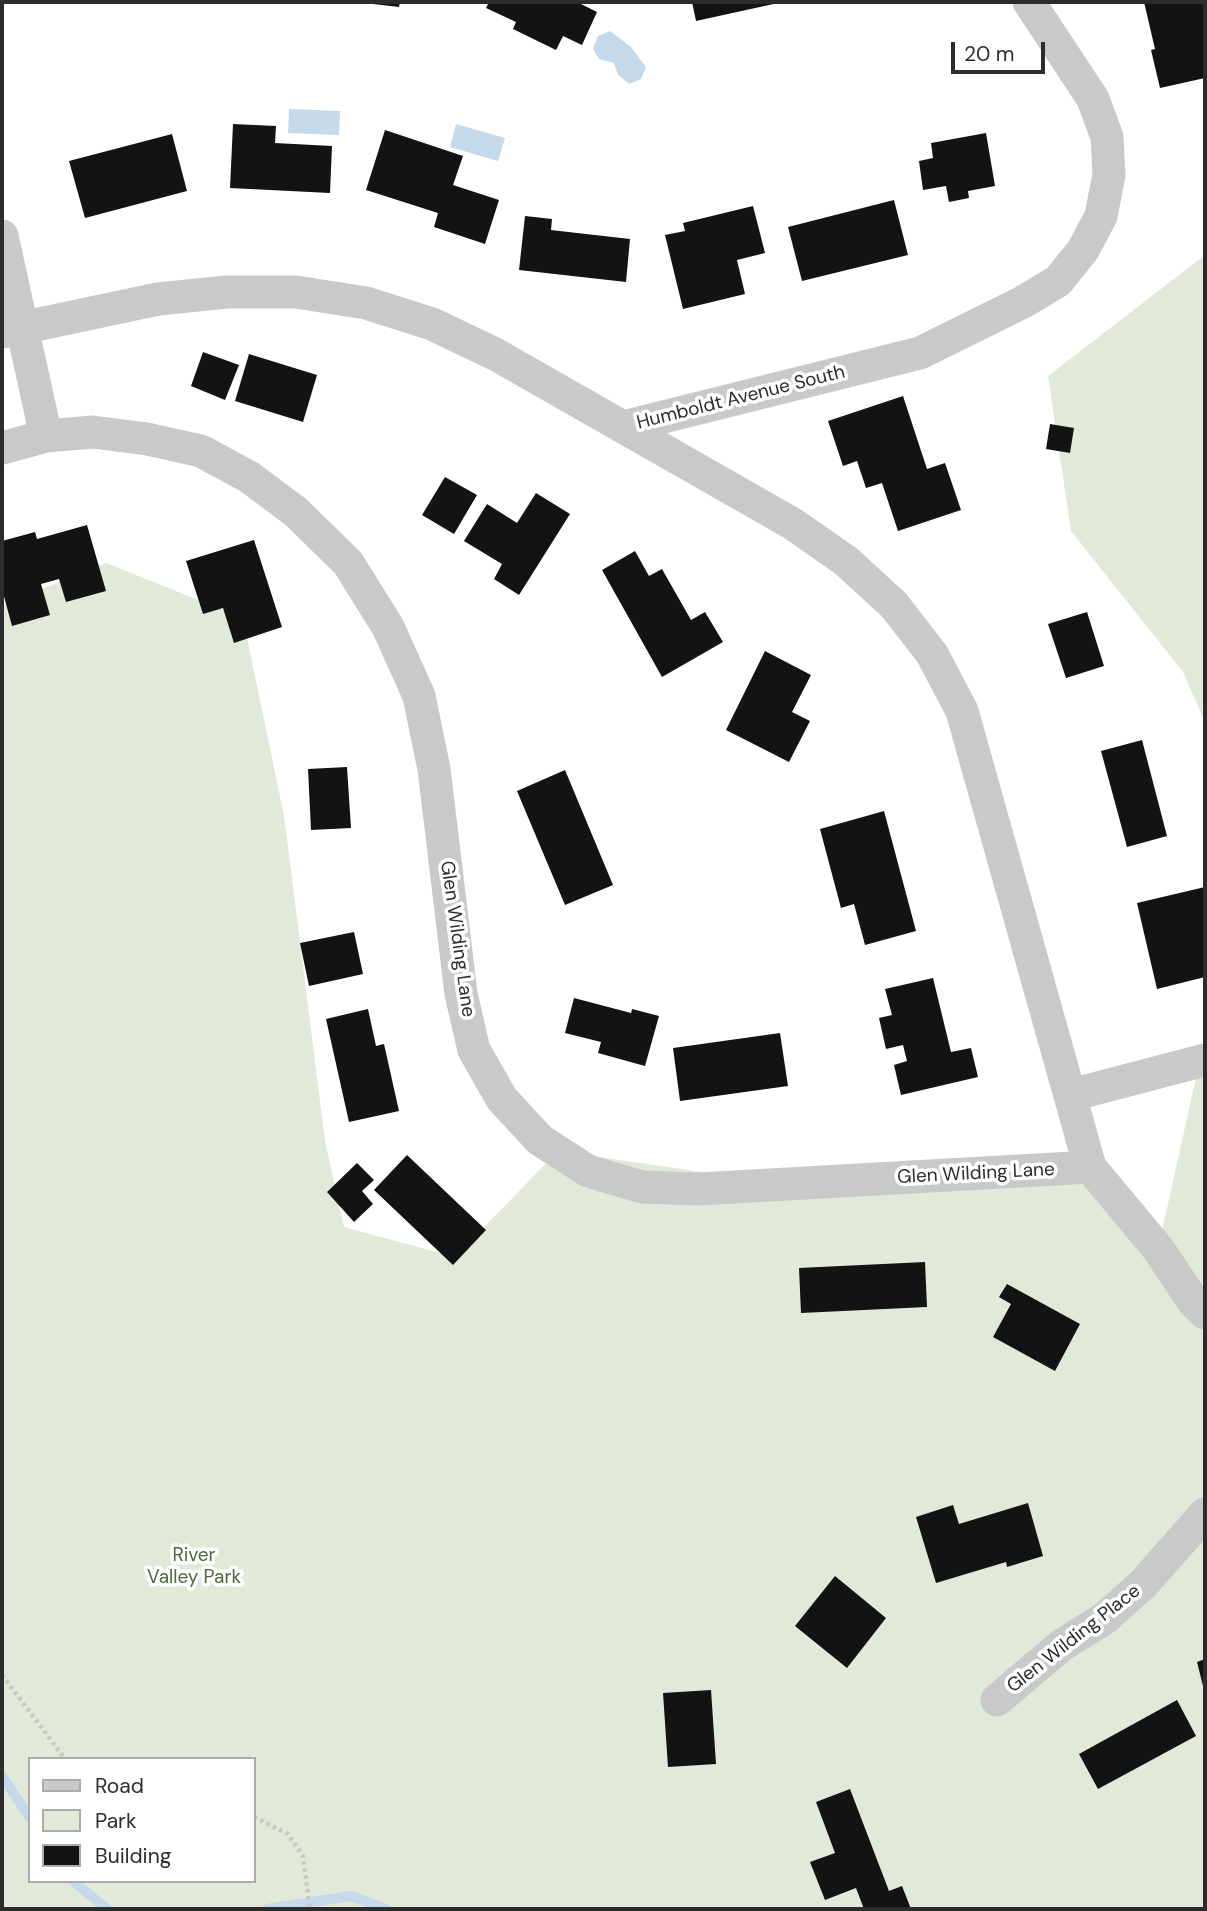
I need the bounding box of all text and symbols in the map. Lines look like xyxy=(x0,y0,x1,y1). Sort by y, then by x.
scale bar xyxy=(955,28,1050,72)
text: 20 m xyxy=(964,40,1015,68)
street label: Humboldt Avenue South xyxy=(635,361,847,435)
street label: Glen Wilding Lane xyxy=(435,859,479,1019)
street label: Glen Wilding Lane xyxy=(897,1158,1055,1190)
park label: River Valley Park xyxy=(147,1545,241,1589)
street label: Glen Wilding Place xyxy=(1003,1580,1145,1698)
legend xyxy=(28,1757,256,1883)
text: Road xyxy=(95,1772,144,1800)
text: Park xyxy=(95,1807,136,1835)
text: Building xyxy=(95,1842,171,1870)

